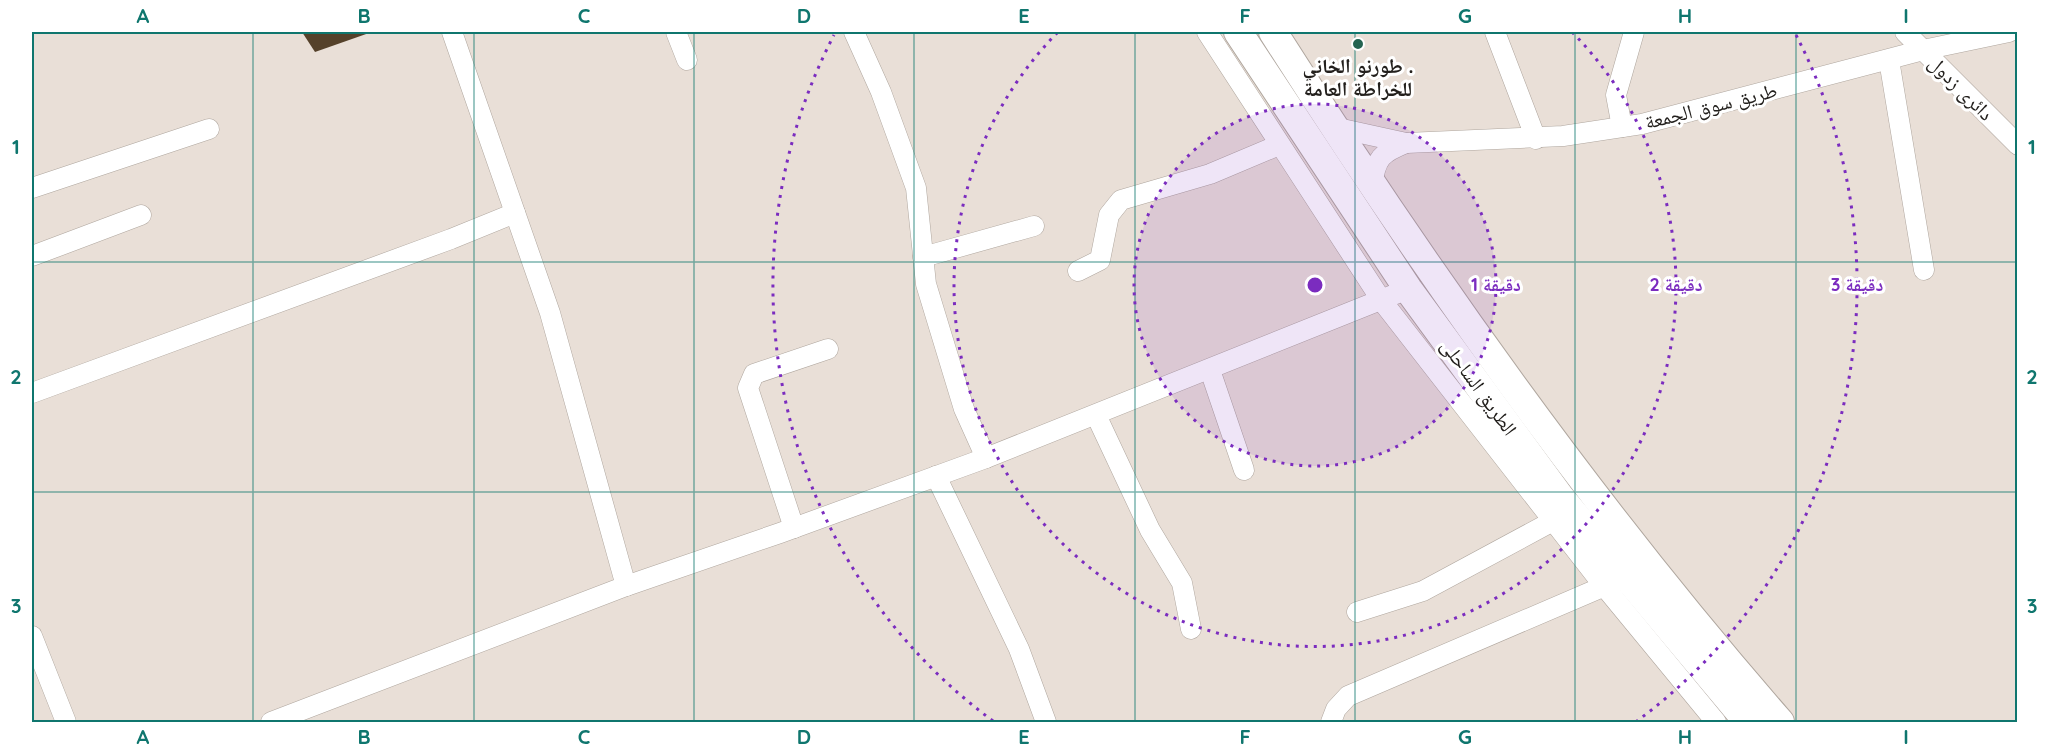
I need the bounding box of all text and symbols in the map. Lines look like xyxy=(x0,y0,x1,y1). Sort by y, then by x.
text: A xyxy=(137,3,150,28)
text: B xyxy=(357,3,371,28)
text: C xyxy=(578,3,591,28)
text: D xyxy=(797,3,811,28)
text: E xyxy=(1018,3,1030,28)
text: F xyxy=(1239,3,1251,28)
text: G xyxy=(1458,3,1472,28)
text: H xyxy=(1678,3,1692,28)
text: I xyxy=(1903,3,1909,28)
marker: طورنو الخاني . للخراطة العامة xyxy=(1351,37,1365,51)
street label: دائرى زدول xyxy=(1924,50,1999,125)
place label: طورنو الخاني . للخراطة العامة xyxy=(1303,53,1413,101)
street label: طريق سوق الجمعة xyxy=(1642,77,1780,134)
text: 1 xyxy=(12,134,20,159)
text: 1 xyxy=(2028,134,2036,159)
text: 1 دقيقة xyxy=(1471,273,1521,296)
text: 2 دقيقة xyxy=(1649,273,1703,296)
text: 3 دقيقة xyxy=(1831,273,1883,296)
centre of rings xyxy=(1305,275,1325,295)
street label: الطريق الساحلى xyxy=(1436,333,1523,440)
text: 2 xyxy=(10,364,22,389)
text: 2 xyxy=(2026,364,2038,389)
text: 3 xyxy=(11,593,21,618)
text: 3 xyxy=(2027,593,2037,618)
text: A xyxy=(137,724,150,749)
text: B xyxy=(357,724,371,749)
text: C xyxy=(578,724,591,749)
text: D xyxy=(797,724,811,749)
text: E xyxy=(1018,724,1030,749)
text: F xyxy=(1239,724,1251,749)
text: G xyxy=(1458,724,1472,749)
text: H xyxy=(1678,724,1692,749)
text: I xyxy=(1903,724,1909,749)

